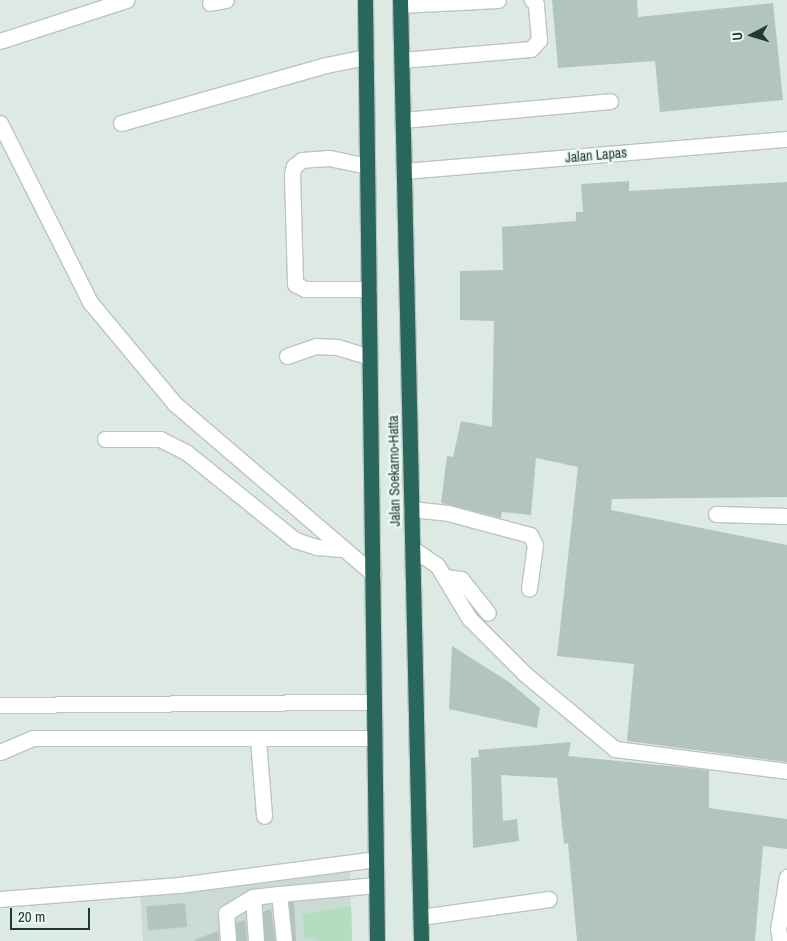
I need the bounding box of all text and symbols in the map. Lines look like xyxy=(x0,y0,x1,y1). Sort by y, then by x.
north arrow xyxy=(727,10,777,60)
text: U xyxy=(728,31,746,41)
street label: Jalan Lapas xyxy=(564,144,628,166)
street label: Jalan Soekarno-Hatta xyxy=(385,415,403,527)
scale bar xyxy=(12,898,92,930)
text: 20 m xyxy=(18,906,45,927)

